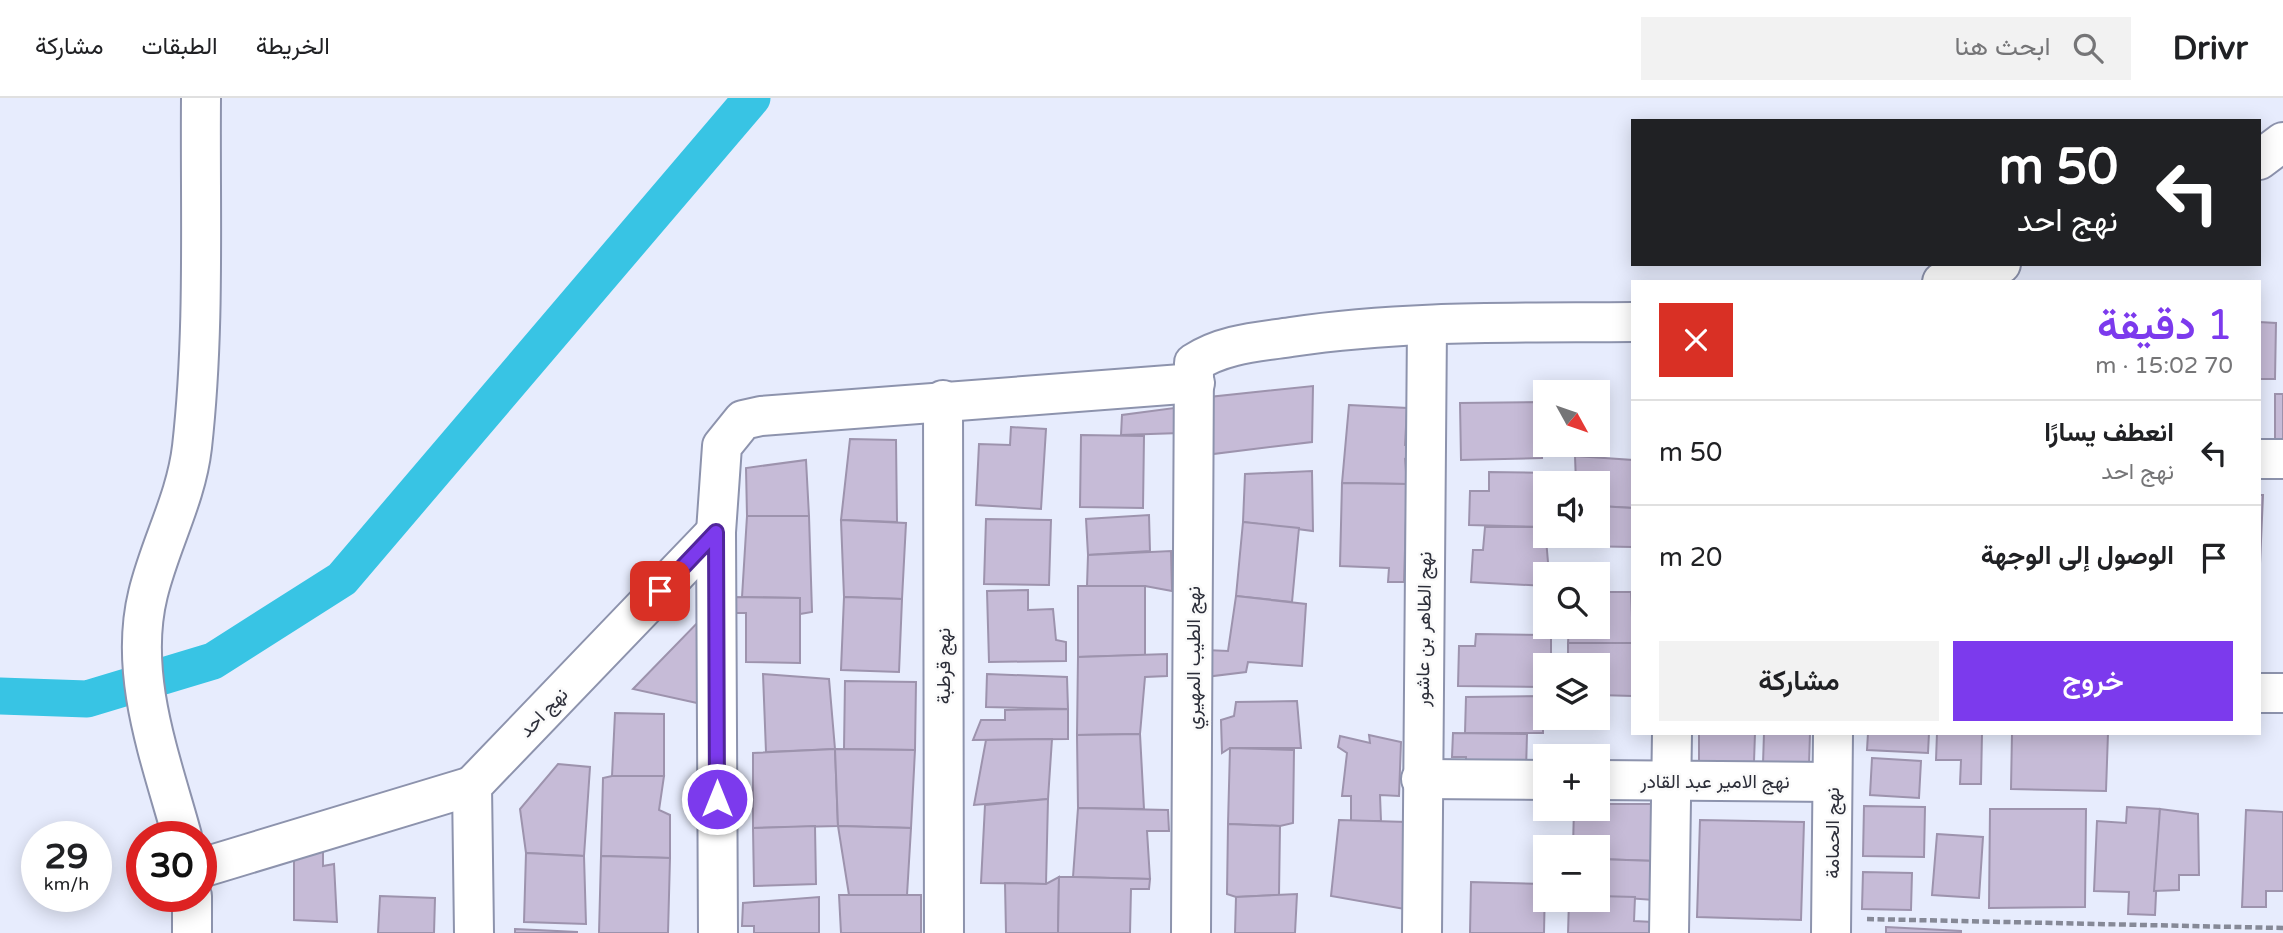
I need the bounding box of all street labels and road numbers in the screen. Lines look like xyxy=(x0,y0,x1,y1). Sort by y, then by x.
street label: نهج الطاهر بن عاشور xyxy=(1412,551,1438,708)
street label: نهج الطيب المهيري xyxy=(1183,586,1209,730)
street label: نهج قرطبة xyxy=(933,628,957,704)
street label: نهج احد xyxy=(515,683,574,743)
street label: نهج الامير عبد القادر xyxy=(1639,771,1790,795)
street label: نهج الحمامة xyxy=(1822,787,1846,879)

